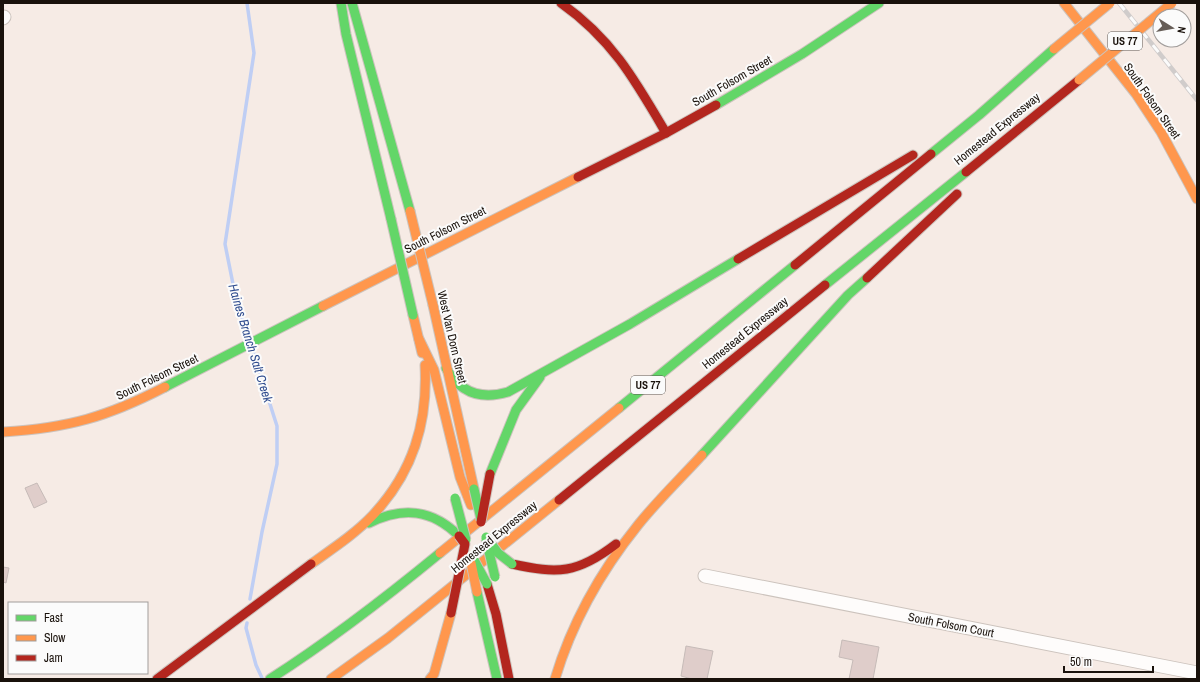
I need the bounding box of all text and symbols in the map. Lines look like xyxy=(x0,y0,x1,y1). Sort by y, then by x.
north arrow xyxy=(1152,8,1192,48)
text: N xyxy=(1174,25,1189,34)
road number: US 77 xyxy=(1108,32,1142,50)
street label: South Folsom Street xyxy=(689,52,775,110)
street label: South Folsom Street xyxy=(1120,60,1184,142)
street label: Homestead Expressway xyxy=(951,89,1043,169)
street label: South Folsom Street xyxy=(402,203,489,257)
water label: Haines Branch Salt Creek xyxy=(224,282,277,405)
street label: West Van Dorn Street xyxy=(434,289,471,385)
street label: Homestead Expressway xyxy=(699,293,791,373)
street label: South Folsom Street xyxy=(113,350,201,404)
road number: US 77 xyxy=(631,376,665,394)
street label: Homestead Expressway xyxy=(448,497,540,577)
legend xyxy=(8,602,148,674)
street label: South Folsom Court xyxy=(907,609,995,641)
text: Fast xyxy=(44,610,63,626)
text: Slow xyxy=(44,630,66,646)
scale bar xyxy=(1064,648,1153,674)
text: Jam xyxy=(44,650,63,666)
text: 50 m xyxy=(1070,654,1092,670)

